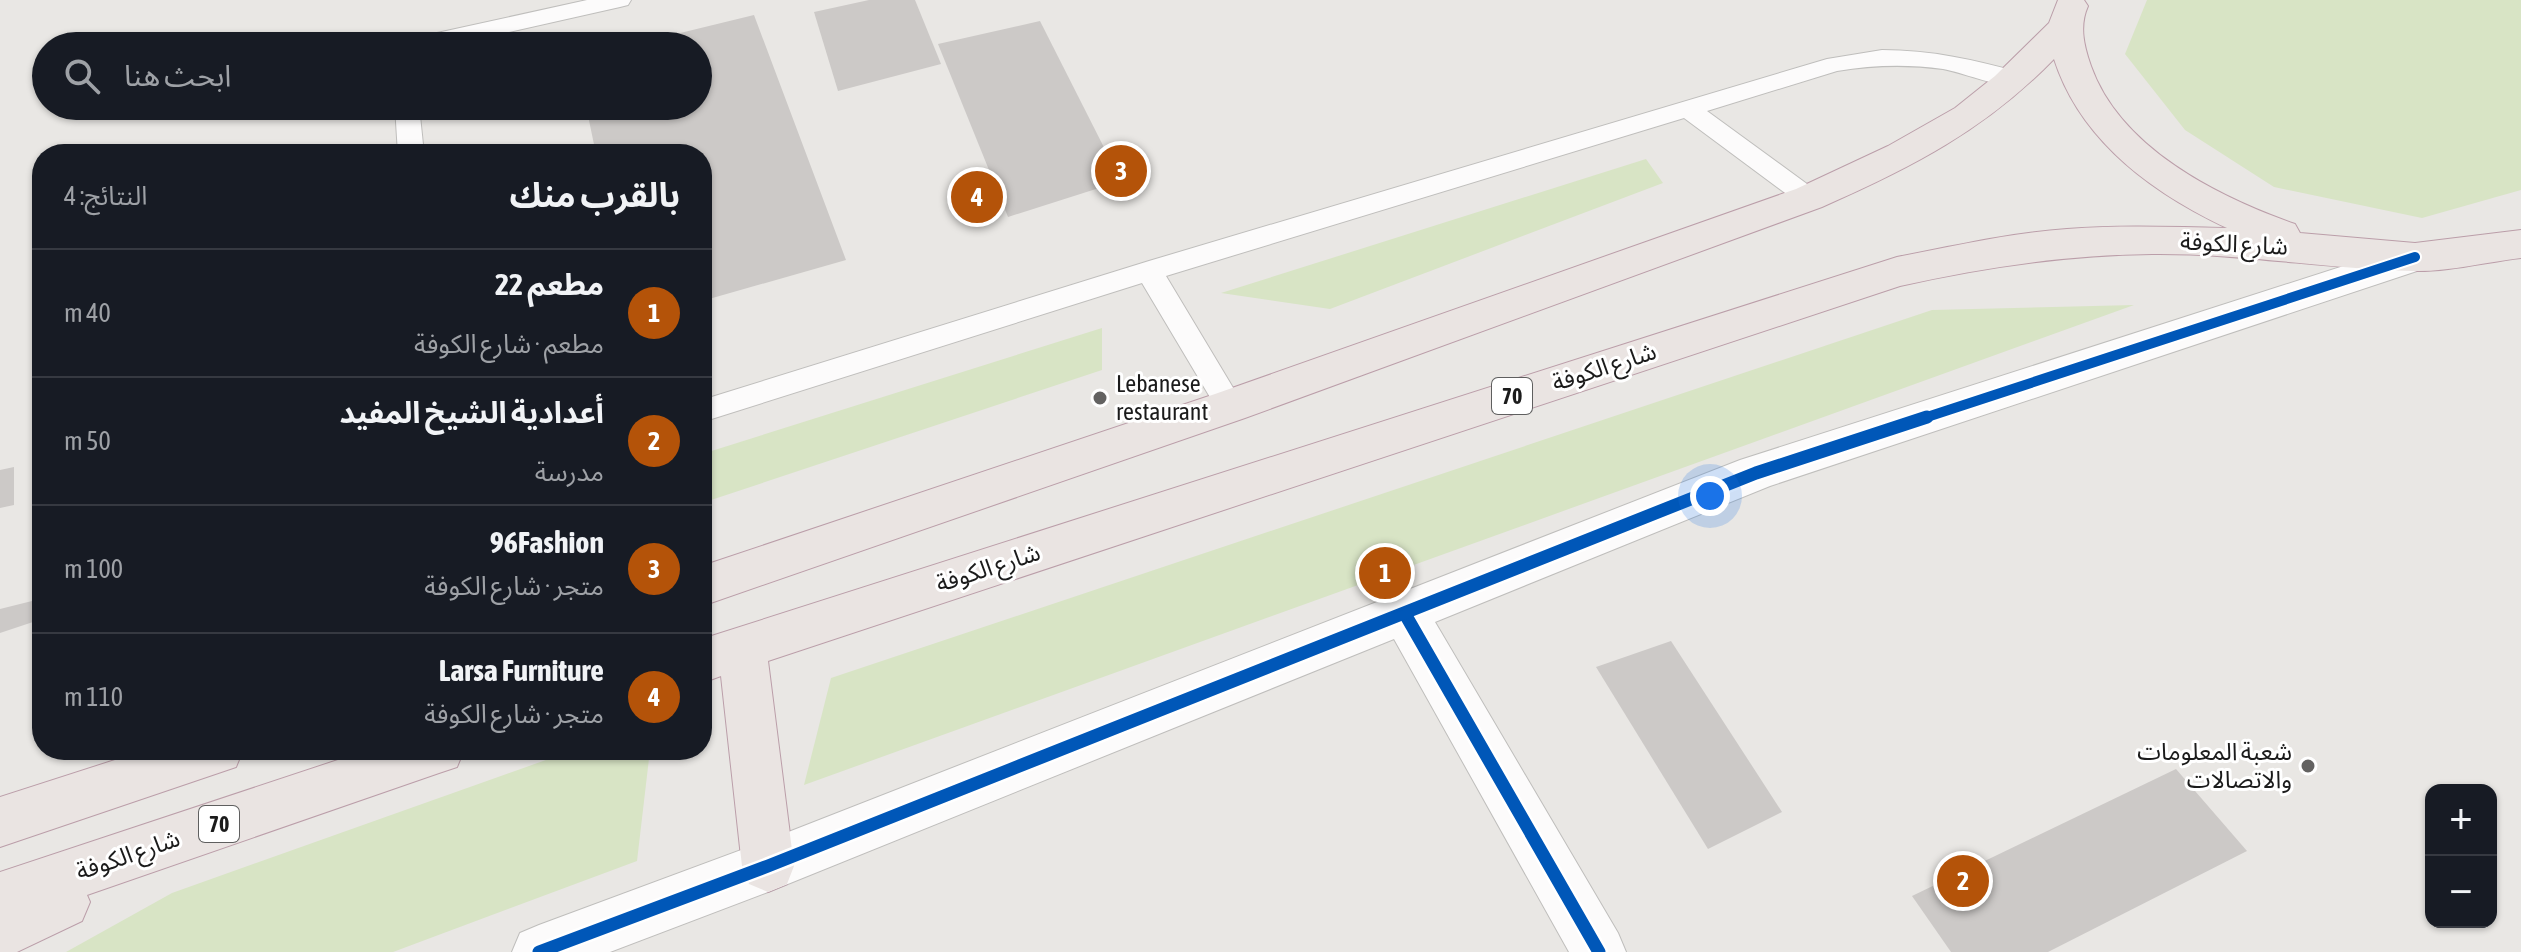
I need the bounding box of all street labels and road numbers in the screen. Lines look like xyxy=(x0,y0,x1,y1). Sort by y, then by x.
street label: شارع الكوفة xyxy=(2179,227,2289,264)
street label: شارع الكوفة xyxy=(1548,337,1661,400)
road number: 70 xyxy=(1492,378,1532,414)
street label: شارع الكوفة xyxy=(932,538,1045,601)
road number: 70 xyxy=(199,806,239,842)
street label: شارع الكوفة xyxy=(72,824,185,889)

